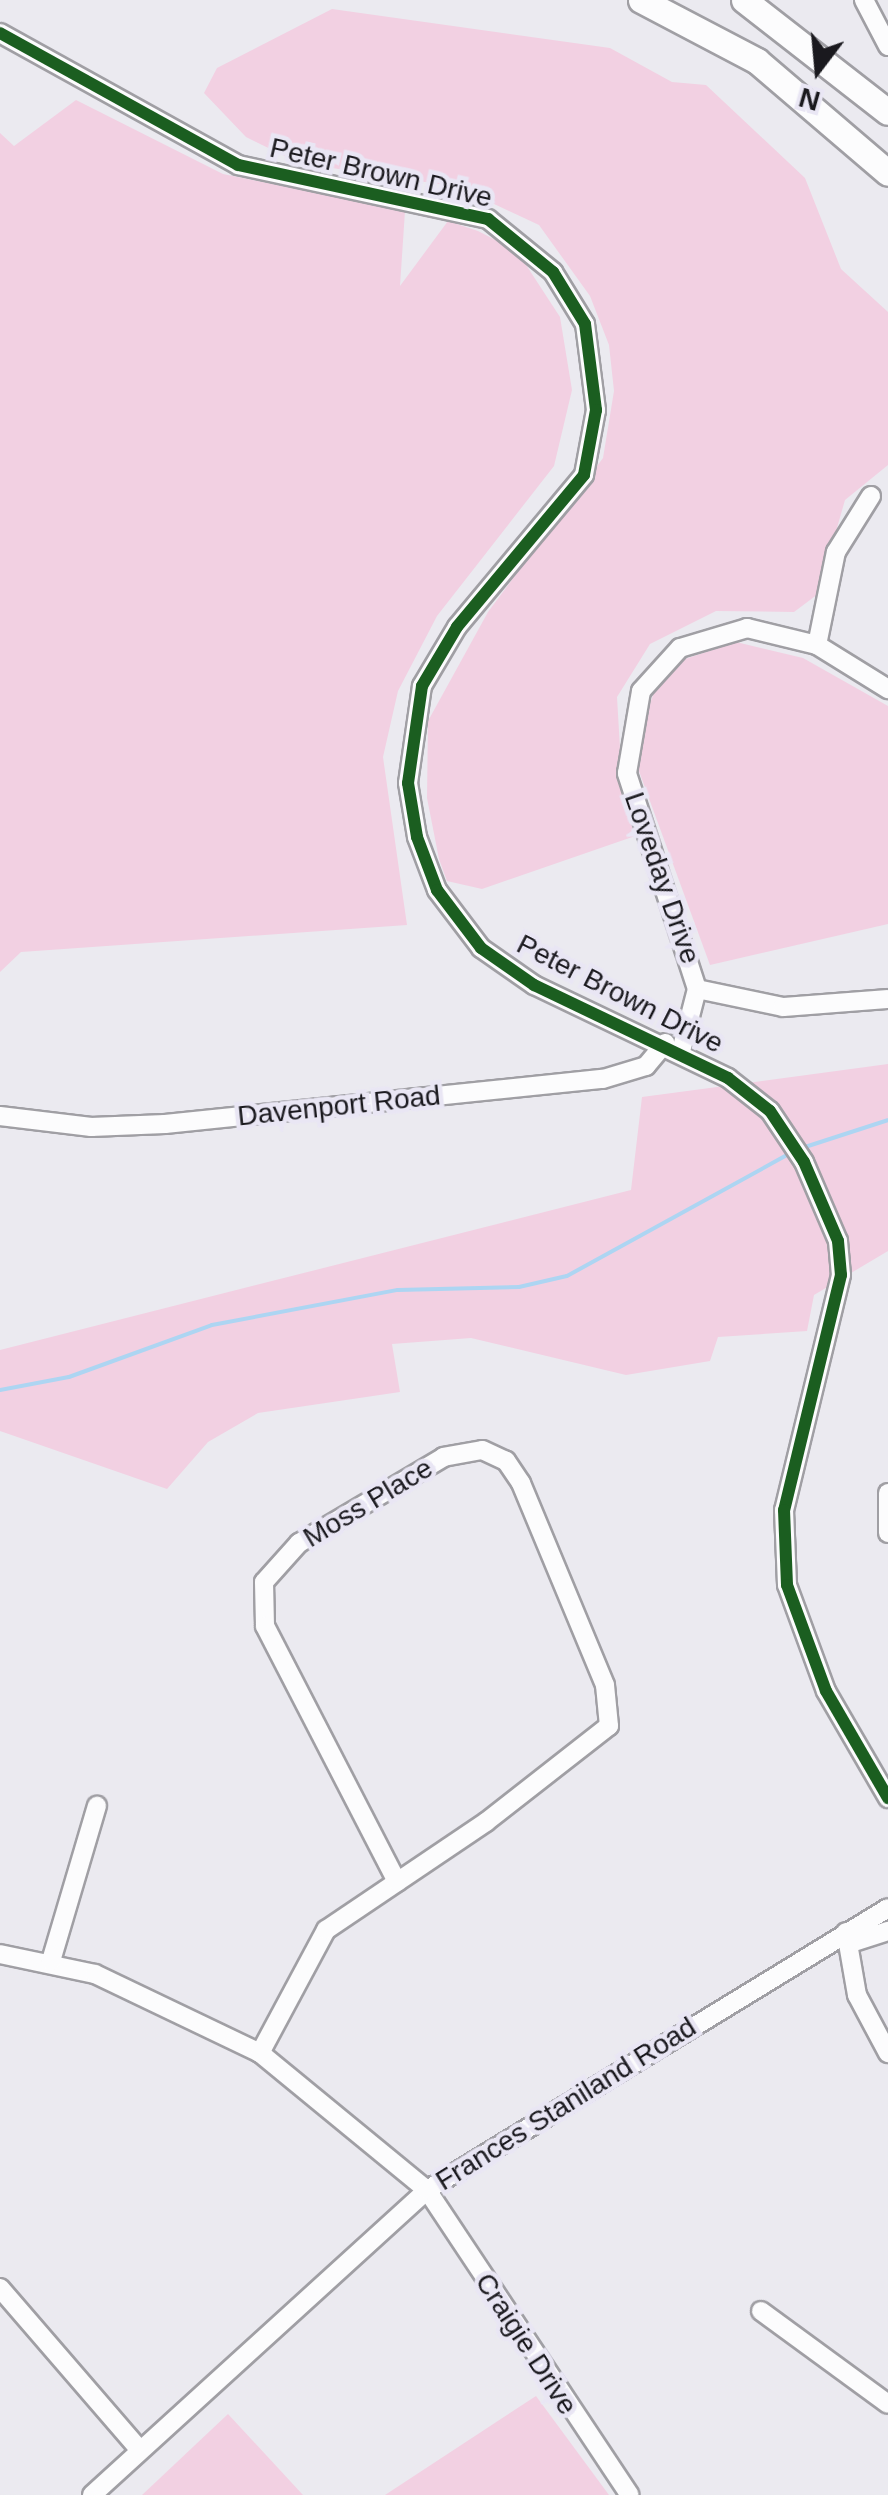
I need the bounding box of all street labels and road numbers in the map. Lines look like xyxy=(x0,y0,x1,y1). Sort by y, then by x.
street label: Peter Brown Drive xyxy=(267,131,495,215)
street label: Loveday Drive xyxy=(617,788,707,968)
street label: Peter Brown Drive xyxy=(511,927,729,1061)
street label: Davenport Road xyxy=(236,1079,442,1133)
street label: Moss Place xyxy=(297,1451,439,1555)
street label: Frances Staniland Road xyxy=(430,2010,702,2198)
street label: Craigie Drive xyxy=(468,2267,584,2421)

